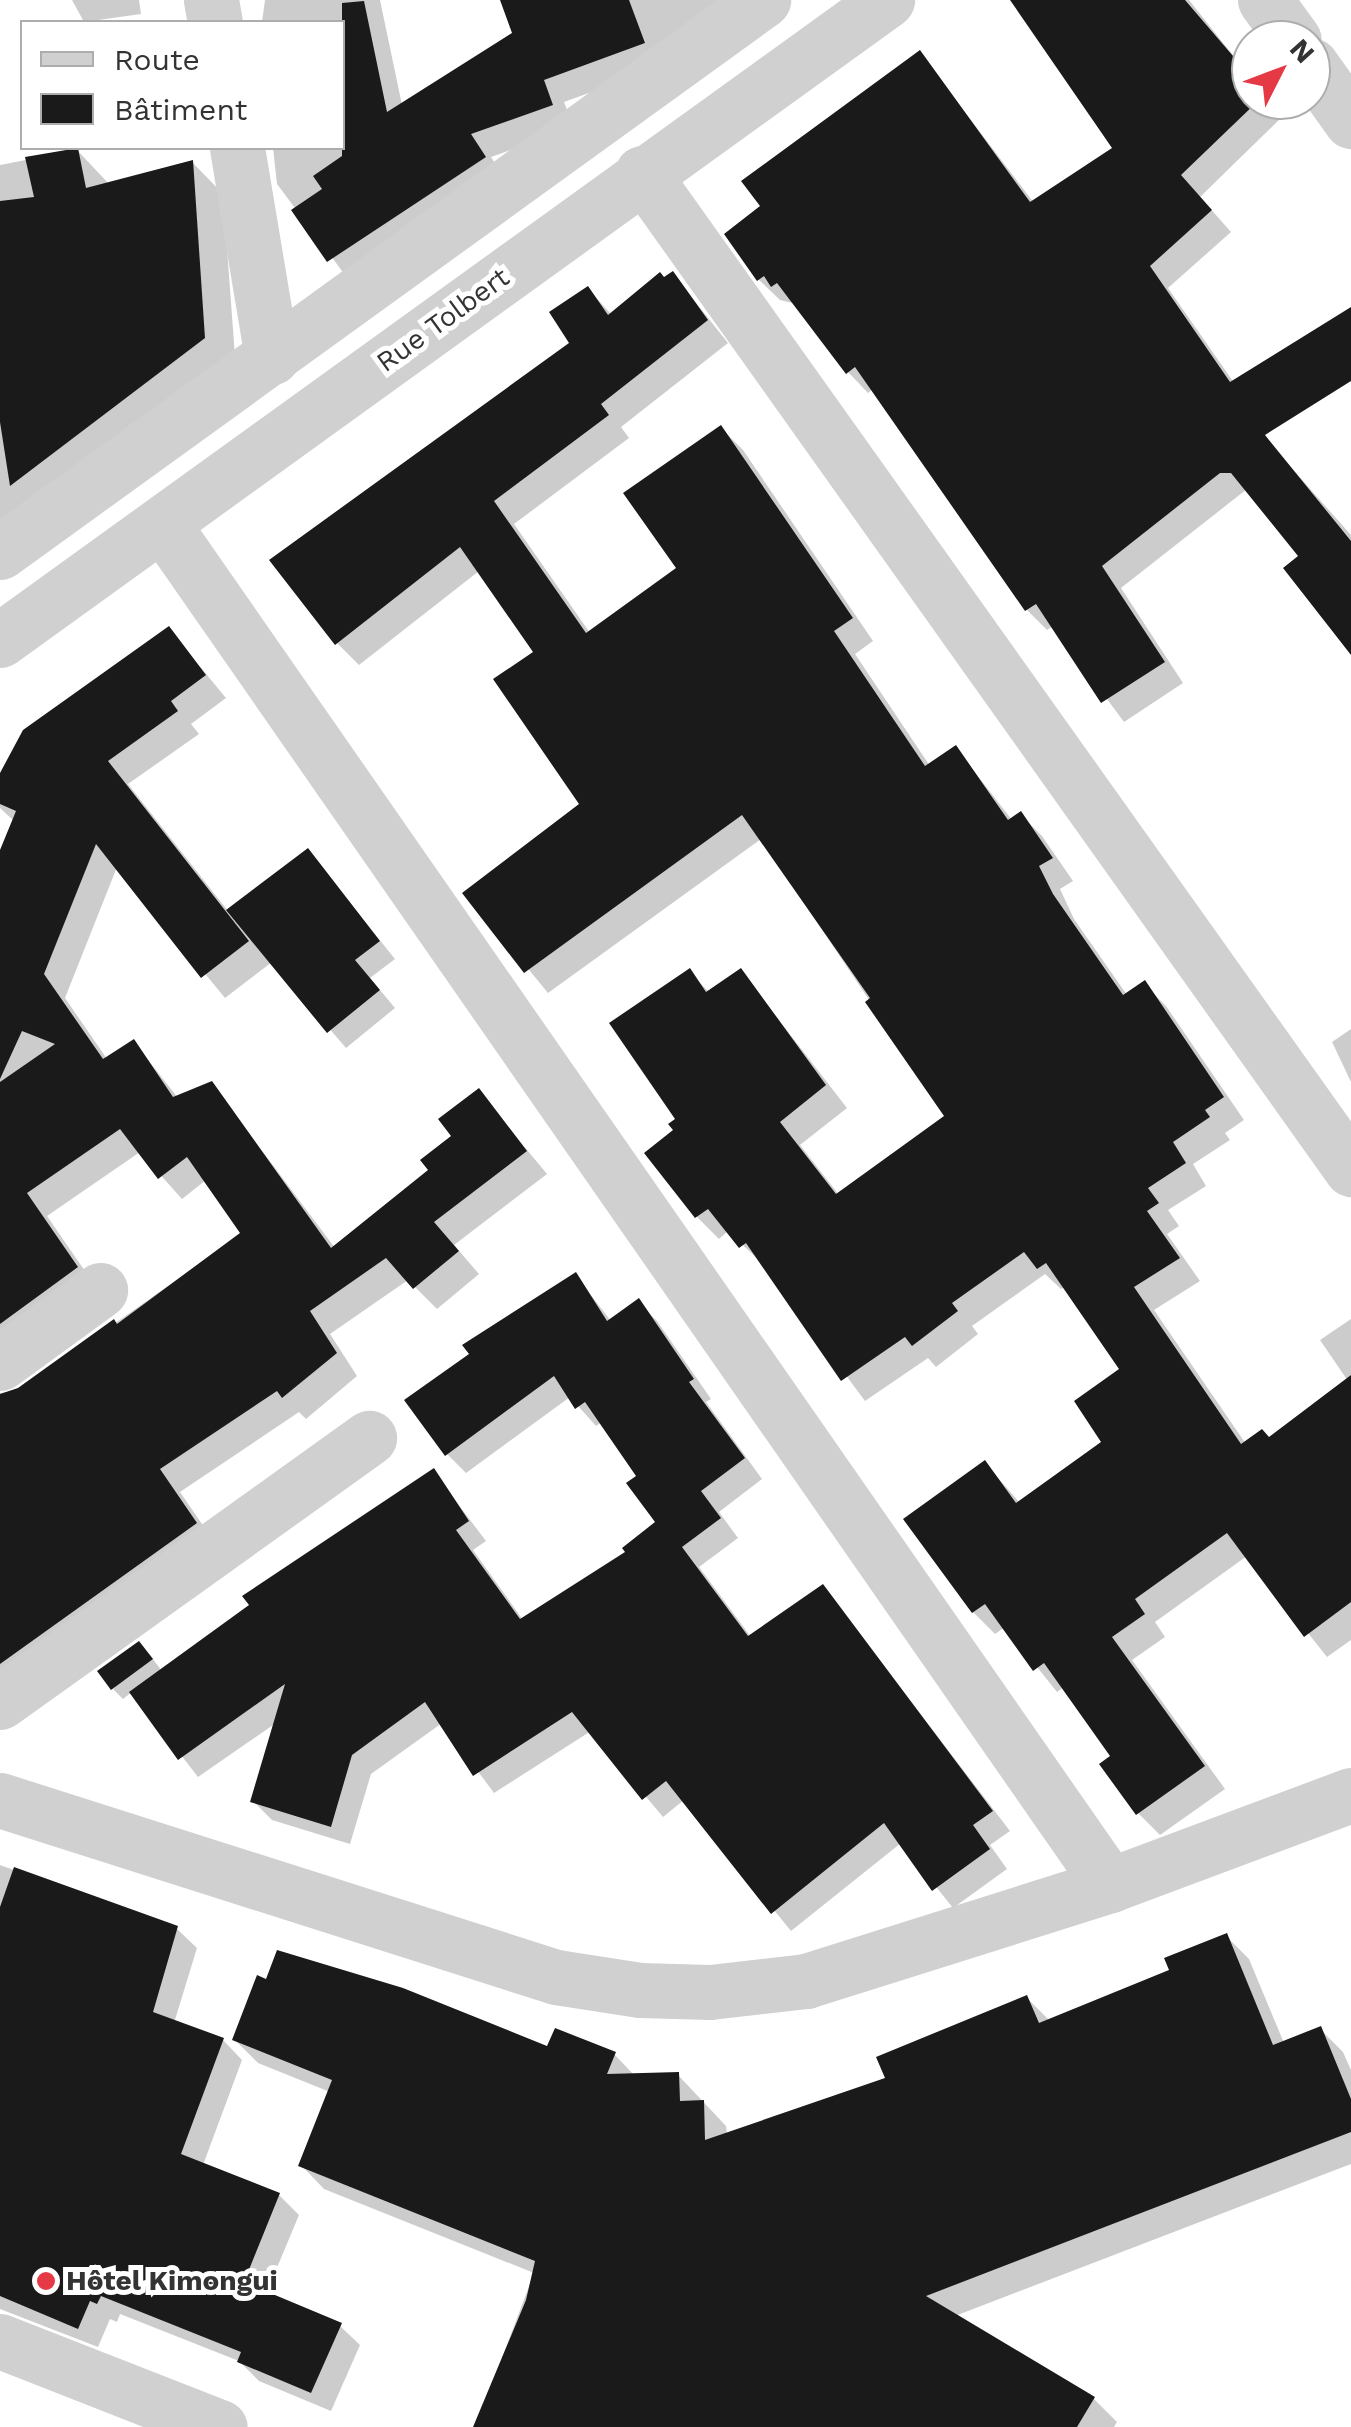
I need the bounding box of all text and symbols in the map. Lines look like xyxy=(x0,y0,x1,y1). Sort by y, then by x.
legend xyxy=(20,20,345,150)
north arrow xyxy=(1231,20,1331,120)
text: N xyxy=(1283,32,1321,70)
text: Route xyxy=(114,42,200,77)
text: Bâtiment xyxy=(114,92,247,127)
street label: Rue Tolbert xyxy=(370,260,516,380)
place label: Hôtel Kimongui xyxy=(66,2264,278,2298)
marker: Hôtel Kimongui xyxy=(35,2270,57,2292)

